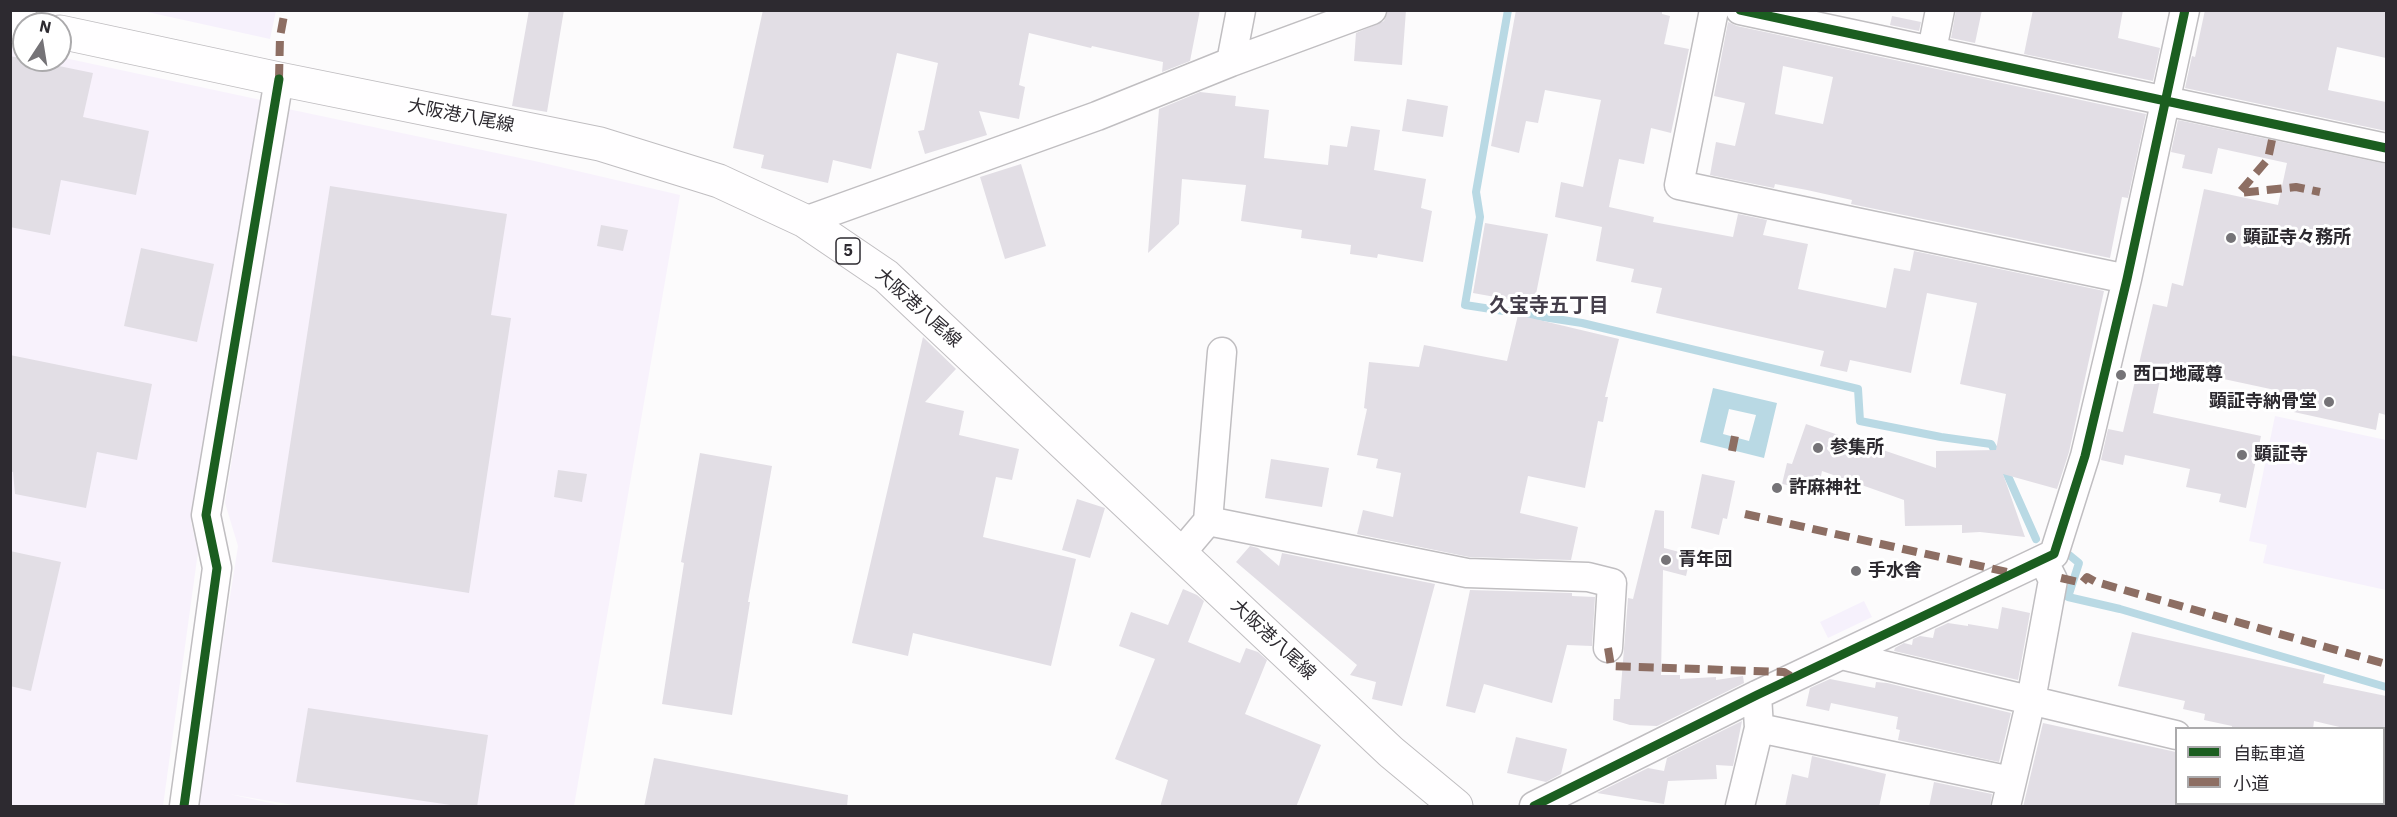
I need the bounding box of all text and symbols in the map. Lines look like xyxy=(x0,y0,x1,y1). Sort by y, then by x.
north arrow xyxy=(12,12,72,72)
text: N xyxy=(38,15,53,37)
street label: 大阪港八尾線 xyxy=(406,95,516,137)
place label: 顕証寺々務所 xyxy=(2243,227,2351,249)
marker: 顕証寺々務所 xyxy=(2224,231,2238,245)
road number: 5 xyxy=(836,238,860,264)
street label: 大阪港八尾線 xyxy=(871,264,965,352)
district label: 久宝寺五丁目 xyxy=(1489,294,1609,318)
place label: 西口地蔵尊 xyxy=(2133,364,2223,386)
marker: 西口地蔵尊 xyxy=(2114,368,2128,382)
place label: 顕証寺納骨堂 xyxy=(2209,391,2317,413)
marker: 顕証寺納骨堂 xyxy=(2322,395,2336,409)
place label: 参集所 xyxy=(1830,437,1884,459)
marker: 参集所 xyxy=(1811,441,1825,455)
place label: 顕証寺 xyxy=(2254,444,2308,466)
marker: 顕証寺 xyxy=(2235,448,2249,462)
place label: 許麻神社 xyxy=(1789,477,1861,499)
marker: 許麻神社 xyxy=(1770,481,1784,495)
place label: 青年団 xyxy=(1678,549,1732,571)
marker: 青年団 xyxy=(1659,553,1673,567)
place label: 手水舎 xyxy=(1868,560,1922,582)
marker: 手水舎 xyxy=(1849,564,1863,578)
street label: 大阪港八尾線 xyxy=(1226,595,1320,685)
legend xyxy=(2175,727,2385,805)
text: 自転車道 xyxy=(2233,742,2305,765)
text: 小道 xyxy=(2233,772,2269,795)

